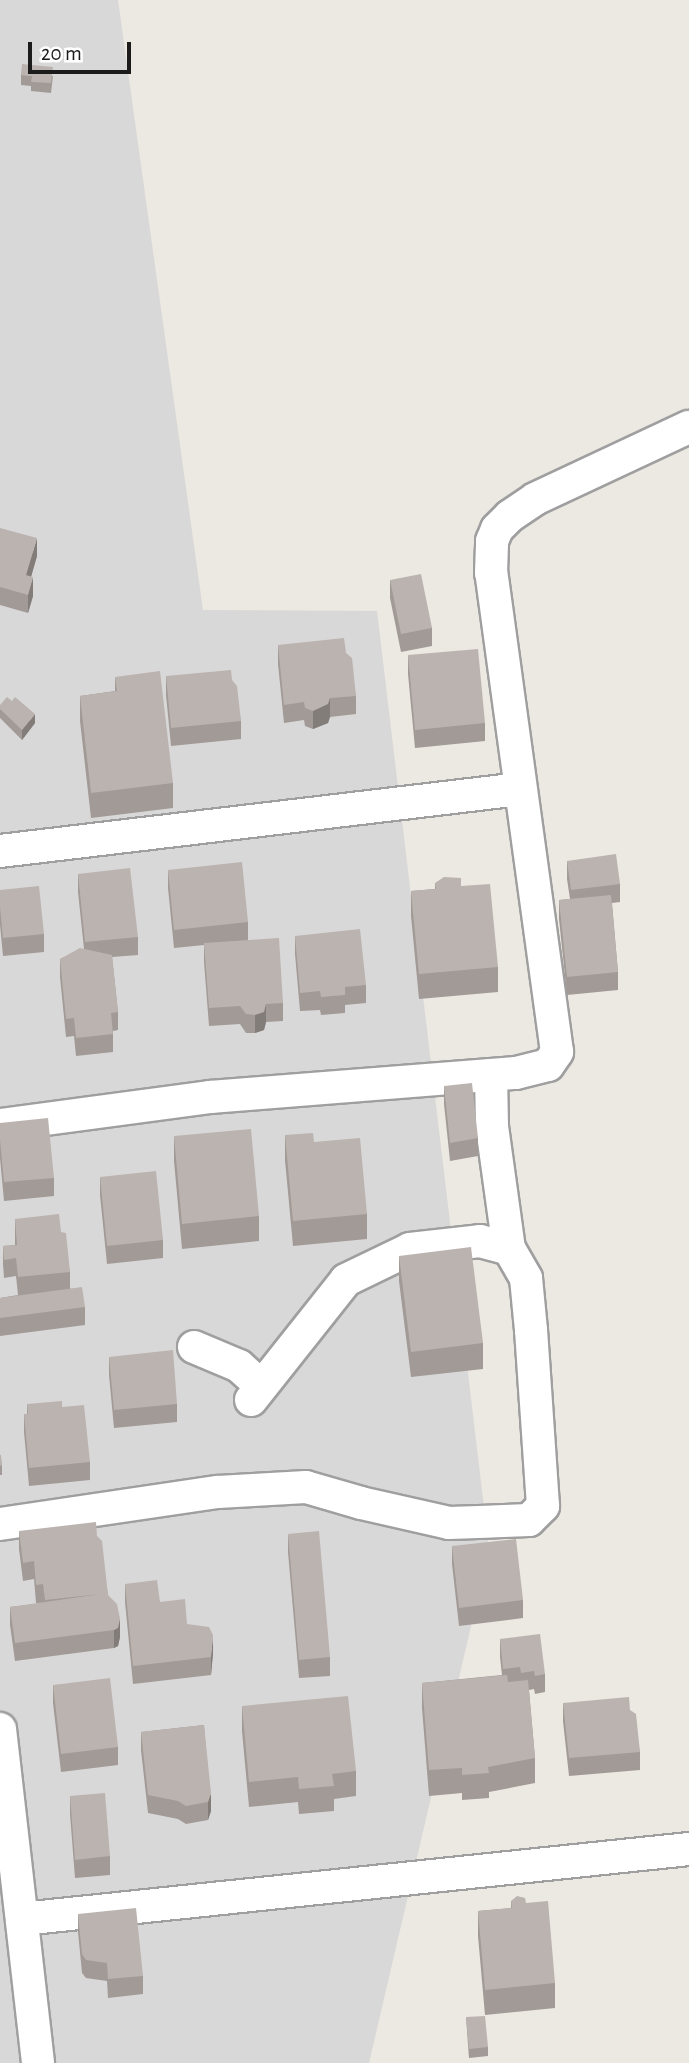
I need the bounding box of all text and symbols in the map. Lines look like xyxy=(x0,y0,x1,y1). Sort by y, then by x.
scale bar xyxy=(32,28,135,72)
text: 20 m xyxy=(41,43,82,64)

